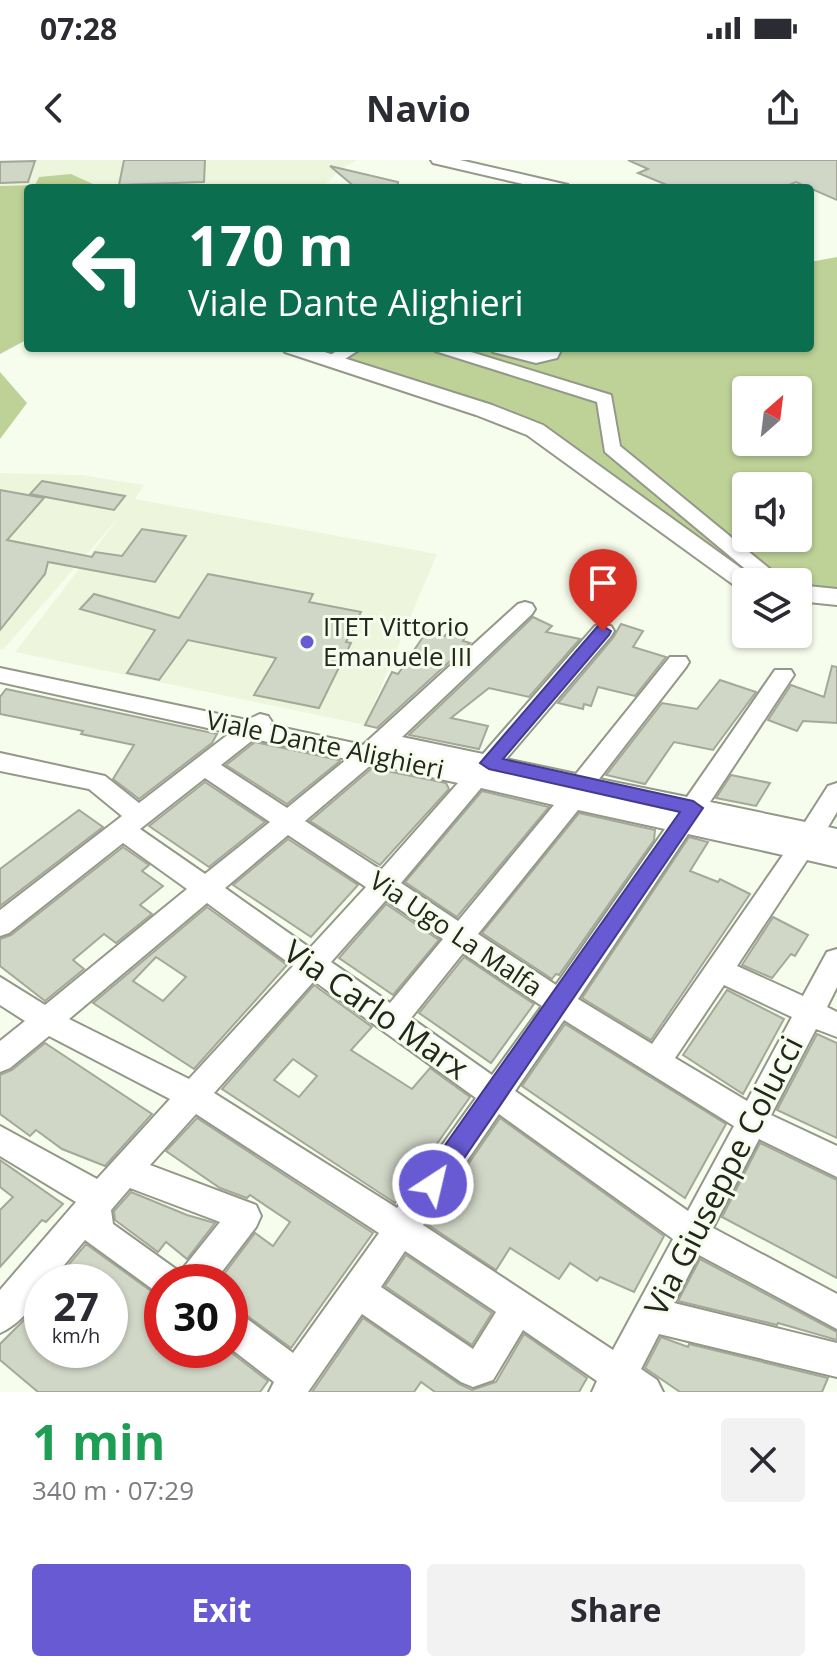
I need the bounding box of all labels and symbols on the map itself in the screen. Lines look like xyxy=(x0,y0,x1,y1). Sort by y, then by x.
north arrow xyxy=(732,376,812,456)
pin xyxy=(569,549,637,631)
place label: ITET Vittorio Emanuele III xyxy=(323,608,472,674)
marker: ITET Vittorio Emanuele III xyxy=(298,633,316,651)
street label: Viale Dante Alighieri xyxy=(203,701,447,787)
street label: Via Ugo La Malfa xyxy=(363,862,550,1004)
street label: Via Carlo Marx xyxy=(276,929,478,1089)
street label: Via Giuseppe Colucci xyxy=(633,1028,812,1323)
position arrow xyxy=(391,1142,475,1226)
speed limit sign: 30 xyxy=(144,1264,248,1368)

